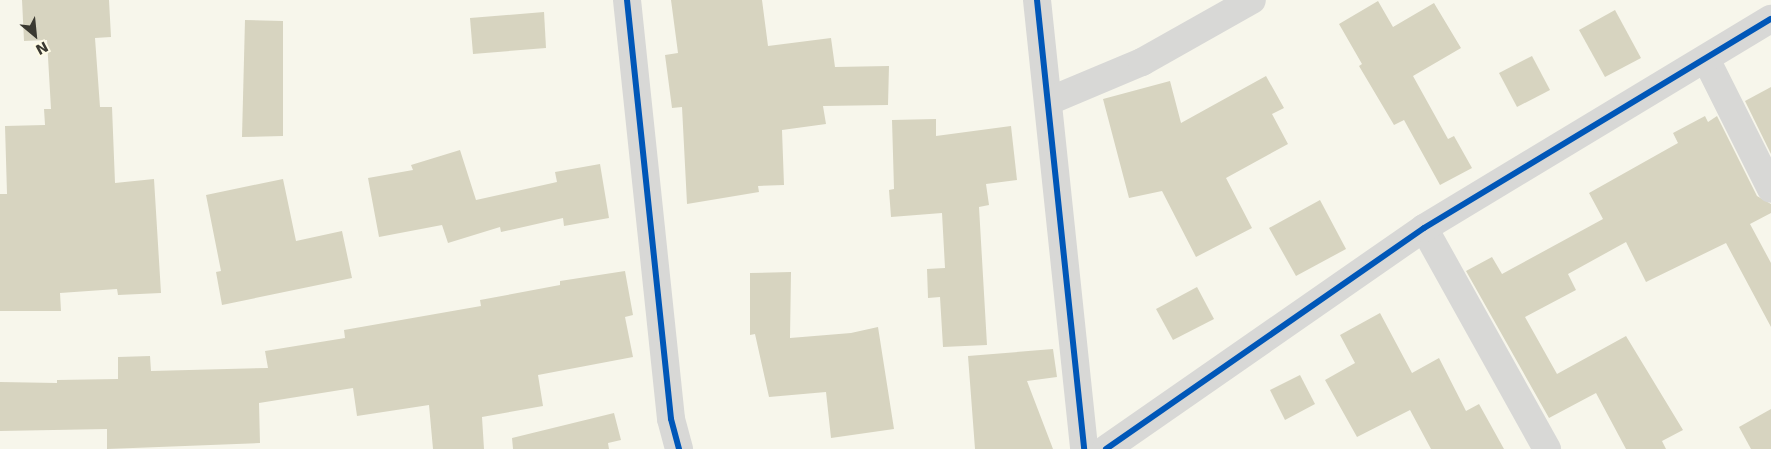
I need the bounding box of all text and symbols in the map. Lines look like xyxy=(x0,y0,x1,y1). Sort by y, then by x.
north arrow xyxy=(10,10,60,60)
text: N xyxy=(33,38,51,58)

